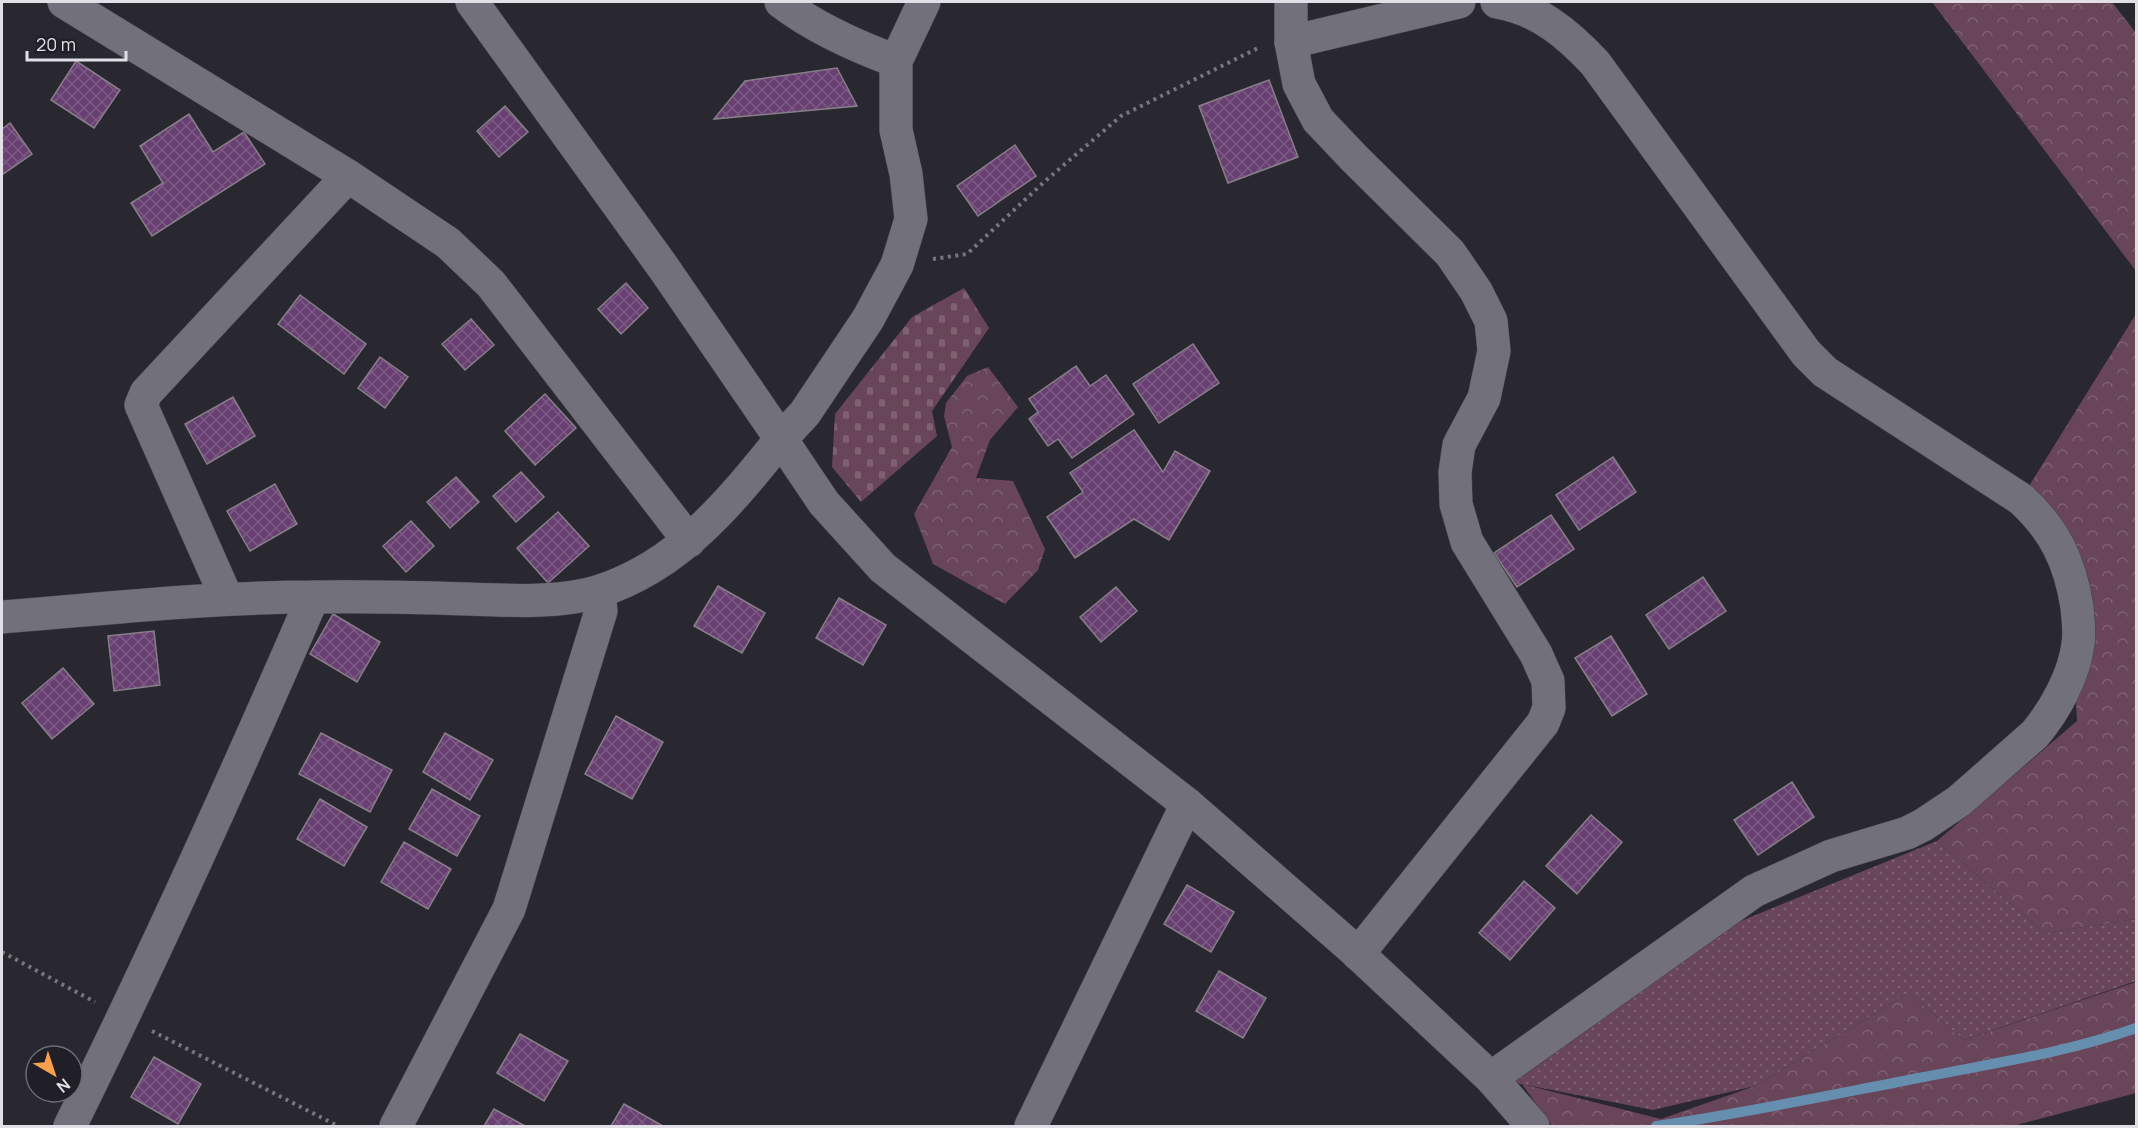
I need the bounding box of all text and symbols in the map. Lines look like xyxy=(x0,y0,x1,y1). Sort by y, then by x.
scale bar xyxy=(27,24,126,62)
text: 20 m xyxy=(36,32,76,56)
north arrow xyxy=(24,1044,84,1104)
text: N xyxy=(52,1073,75,1098)

